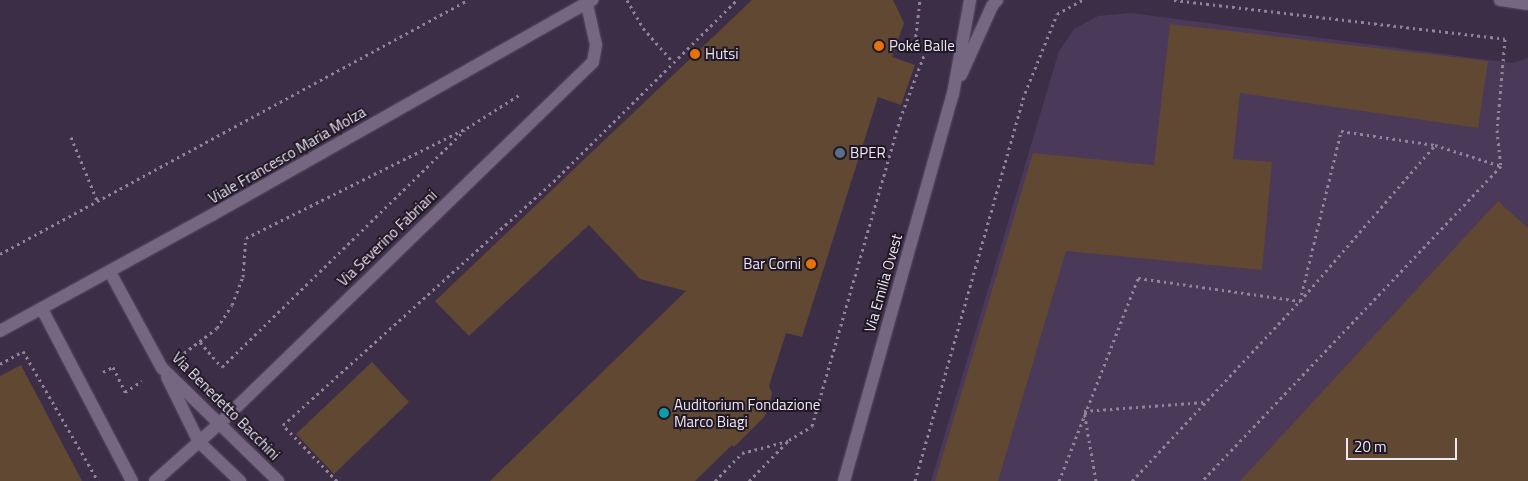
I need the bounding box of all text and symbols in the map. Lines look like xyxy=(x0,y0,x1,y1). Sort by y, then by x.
place label: Poké Balle xyxy=(889,37,955,55)
marker: Poké Balle xyxy=(873,40,885,52)
place label: Hutsi xyxy=(705,45,739,63)
marker: Hutsi xyxy=(689,48,701,60)
street label: Viale Francesco Maria Molza xyxy=(205,103,369,207)
place label: BPER xyxy=(850,144,886,162)
marker: BPER xyxy=(834,147,846,159)
street label: Via Severino Fabriani xyxy=(334,186,440,290)
street label: Via Emilia Ovest xyxy=(860,232,906,334)
place label: Bar Corni xyxy=(743,255,801,273)
marker: Bar Corni xyxy=(805,258,817,270)
street label: Via Benedetto Bacchini xyxy=(168,348,284,464)
place label: Auditorium Fondazione Marco Biagi xyxy=(674,395,820,430)
marker: Auditorium Fondazione Marco Biagi xyxy=(658,407,670,419)
scale bar xyxy=(1348,428,1459,460)
text: 20 m xyxy=(1354,435,1387,458)

